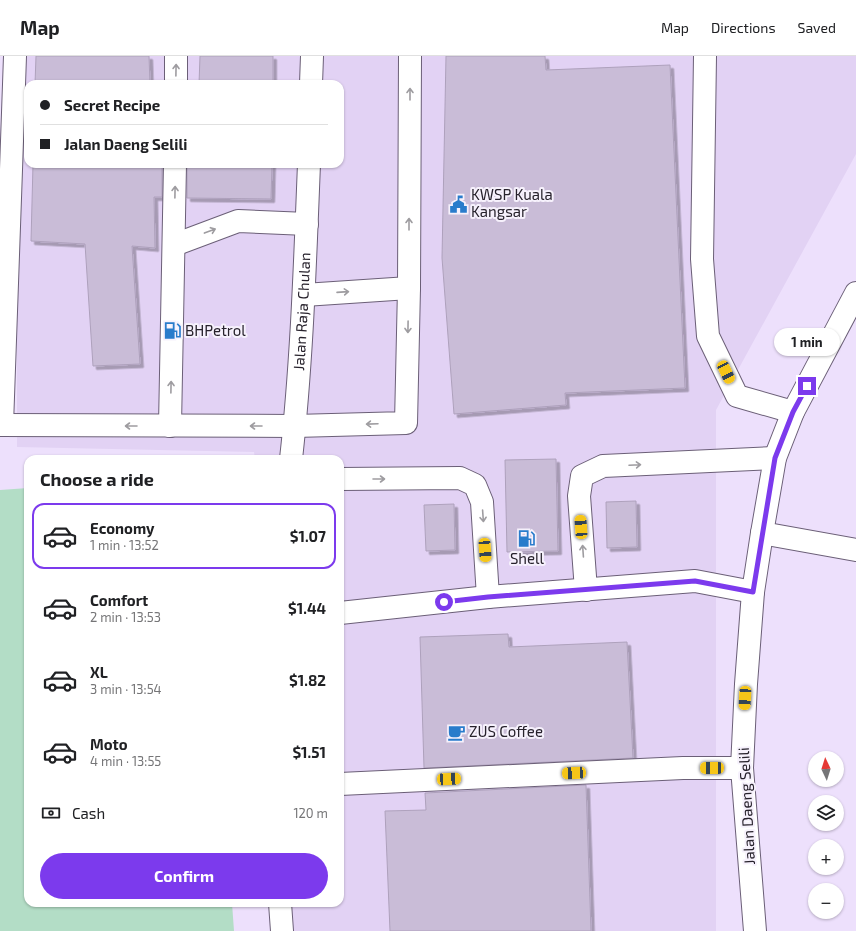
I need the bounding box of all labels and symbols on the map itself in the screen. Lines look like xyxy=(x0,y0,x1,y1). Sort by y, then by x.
one-way arrow xyxy=(172,64,180,77)
one-way arrow xyxy=(406,88,414,101)
place label: KWSP Kuala Kangsar xyxy=(471,185,553,220)
one-way arrow xyxy=(171,186,178,199)
public building icon: KWSP Kuala Kangsar xyxy=(448,194,468,214)
one-way arrow xyxy=(405,218,413,231)
one-way arrow xyxy=(204,227,217,234)
street label: Jalan Raja Chulan xyxy=(289,252,313,371)
one-way arrow xyxy=(336,289,349,296)
one-way arrow xyxy=(404,320,412,333)
fuel station icon: BHPetrol xyxy=(162,321,182,341)
place label: BHPetrol xyxy=(185,321,246,339)
callout: 1 min xyxy=(774,328,840,356)
car xyxy=(715,359,737,385)
route end xyxy=(798,377,816,395)
one-way arrow xyxy=(167,381,175,394)
one-way arrow xyxy=(366,421,379,428)
one-way arrow xyxy=(125,422,138,430)
one-way arrow xyxy=(250,422,263,430)
one-way arrow xyxy=(628,461,641,468)
one-way arrow xyxy=(372,475,385,483)
one-way arrow xyxy=(479,509,487,522)
car xyxy=(574,515,588,539)
fuel station icon: Shell xyxy=(517,528,537,548)
car xyxy=(478,538,492,562)
one-way arrow xyxy=(580,545,587,558)
place label: Shell xyxy=(510,549,545,567)
route start xyxy=(435,593,453,611)
car xyxy=(738,686,752,710)
cafe icon: ZUS Coffee xyxy=(446,722,466,742)
place label: ZUS Coffee xyxy=(469,722,543,740)
street label: Jalan Daeng Selili xyxy=(734,747,758,865)
north arrow xyxy=(808,751,844,787)
car xyxy=(700,762,724,774)
car xyxy=(562,766,586,780)
car xyxy=(437,772,461,786)

